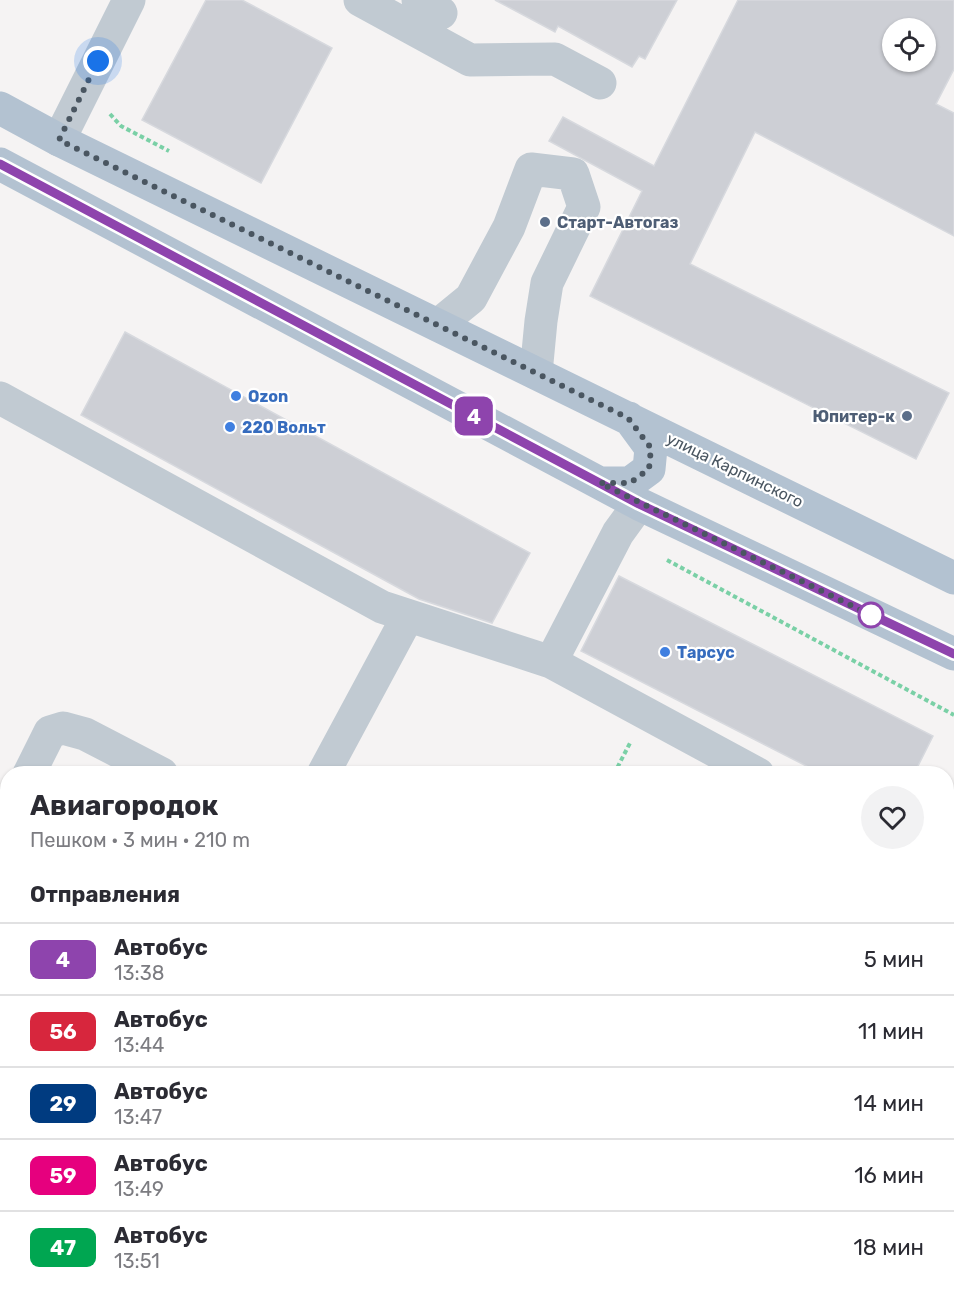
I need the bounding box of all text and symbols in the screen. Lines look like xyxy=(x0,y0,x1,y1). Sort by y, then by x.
map controls xyxy=(882,18,936,72)
button: locate xyxy=(882,18,936,72)
your location xyxy=(83,46,113,76)
place label: Старт-Автогаз xyxy=(557,213,678,232)
marker: Старт-Автогаз xyxy=(538,215,552,229)
place label: Ozon xyxy=(248,387,288,406)
marker: Ozon xyxy=(229,389,243,403)
line badge: 4 xyxy=(454,396,494,436)
text: 4 xyxy=(467,404,481,429)
place label: Юпитер-к xyxy=(812,407,895,426)
marker: Юпитер-к xyxy=(900,409,914,423)
place label: 220 Вольт xyxy=(242,418,326,437)
marker: 220 Вольт xyxy=(223,420,237,434)
street label: улица Карпинского xyxy=(664,429,806,511)
unlabelled marker xyxy=(858,602,884,628)
place label: Тарсус xyxy=(677,643,735,662)
marker: Тарсус xyxy=(658,645,672,659)
button: heart xyxy=(861,786,924,849)
text: Авиагородок xyxy=(30,789,218,822)
text: Пешком · 3 мин · 210 m xyxy=(30,828,250,852)
text: Отправления xyxy=(30,881,180,908)
text: Автобус xyxy=(114,934,208,961)
text: 5 мин xyxy=(864,946,924,973)
text: 4 xyxy=(56,947,70,972)
text: 13:38 xyxy=(114,961,164,985)
text: Автобус xyxy=(114,1006,208,1033)
text: 11 мин xyxy=(858,1018,924,1045)
text: 56 xyxy=(49,1019,77,1044)
text: 13:44 xyxy=(114,1033,165,1057)
text: Автобус xyxy=(114,1078,208,1105)
text: 14 мин xyxy=(854,1090,924,1117)
text: 29 xyxy=(49,1091,77,1116)
text: 13:47 xyxy=(114,1105,162,1129)
text: Автобус xyxy=(114,1150,208,1177)
text: 16 мин xyxy=(854,1162,924,1189)
text: 59 xyxy=(49,1163,77,1188)
text: 13:49 xyxy=(114,1177,164,1201)
text: Автобус xyxy=(114,1222,208,1249)
text: 18 мин xyxy=(853,1234,924,1261)
text: 47 xyxy=(50,1235,76,1260)
text: 13:51 xyxy=(114,1249,160,1273)

